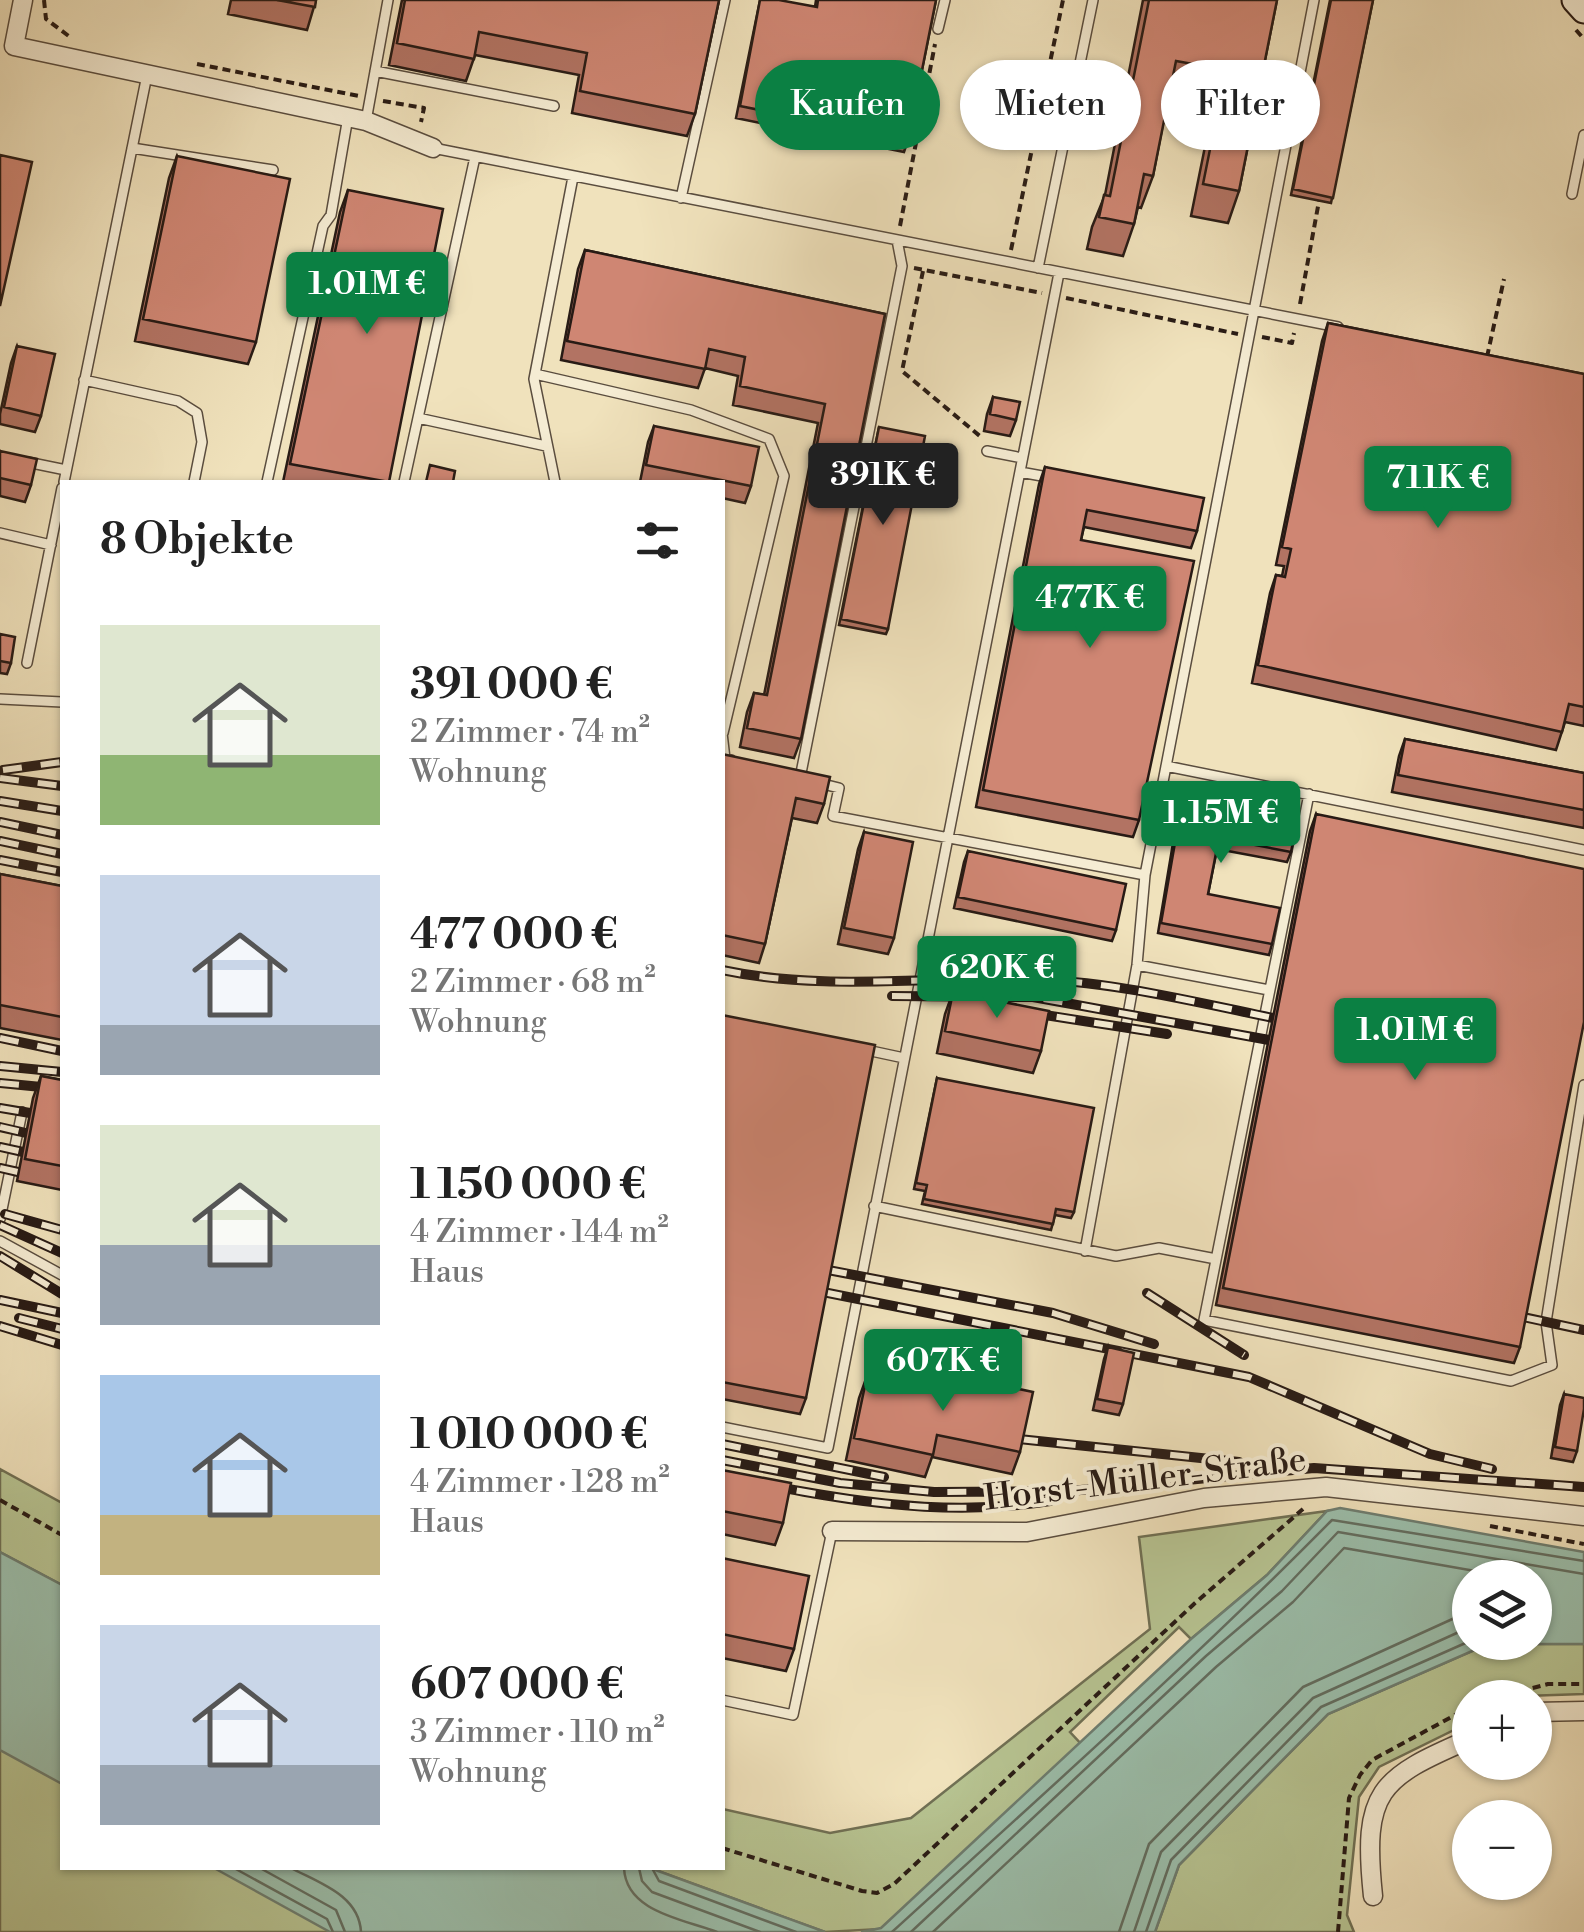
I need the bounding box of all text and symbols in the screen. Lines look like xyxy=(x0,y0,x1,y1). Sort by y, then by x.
chip: Kaufen xyxy=(755,60,940,150)
chip: Mieten xyxy=(960,60,1141,150)
chip: Filter xyxy=(1161,60,1320,150)
pin: 1.01M € xyxy=(275,252,459,337)
text: 1.01M € xyxy=(308,264,426,304)
pin: 391K € xyxy=(802,443,964,528)
pin: 711K € xyxy=(1357,446,1519,531)
text: 391K € xyxy=(830,455,936,495)
text: 711K € xyxy=(1386,458,1490,498)
icon: filters xyxy=(630,513,685,568)
text: 8 Objekte xyxy=(100,514,294,567)
pin: 477K € xyxy=(1009,566,1171,651)
text: 477K € xyxy=(1035,578,1145,618)
text: 391 000 € xyxy=(410,659,613,712)
icon: home xyxy=(180,665,300,785)
text: 2 Zimmer · 74 m² xyxy=(410,712,650,752)
text: Wohnung xyxy=(410,752,547,792)
pin: 1.15M € xyxy=(1129,781,1313,866)
text: 1.15M € xyxy=(1163,793,1279,833)
text: 477 000 € xyxy=(410,909,618,962)
icon: home xyxy=(180,915,300,1035)
pin: 620K € xyxy=(916,936,1078,1021)
text: 620K € xyxy=(939,948,1055,988)
text: 2 Zimmer · 68 m² xyxy=(410,962,656,1002)
pin: 1.01M € xyxy=(1323,998,1507,1083)
text: Wohnung xyxy=(410,1002,547,1042)
text: 1.01M € xyxy=(1356,1010,1474,1050)
text: 1 150 000 € xyxy=(410,1159,646,1212)
icon: home xyxy=(180,1165,300,1285)
text: 4 Zimmer · 144 m² xyxy=(410,1212,669,1252)
text: Haus xyxy=(410,1252,484,1292)
pin: 607K € xyxy=(862,1329,1024,1414)
text: 607K € xyxy=(886,1341,1000,1381)
text: 1 010 000 € xyxy=(410,1409,648,1462)
icon: home xyxy=(180,1415,300,1535)
street label: Horst-Müller-Straße xyxy=(982,1438,1309,1521)
text: 4 Zimmer · 128 m² xyxy=(410,1462,670,1502)
text: Haus xyxy=(410,1502,484,1542)
map controls xyxy=(1452,1560,1552,1900)
button: layers xyxy=(1452,1560,1552,1660)
text: 607 000 € xyxy=(410,1659,624,1712)
icon: home xyxy=(180,1665,300,1785)
button: + xyxy=(1452,1680,1552,1780)
text: 3 Zimmer · 110 m² xyxy=(410,1712,665,1752)
text: Wohnung xyxy=(410,1752,547,1792)
button: − xyxy=(1452,1800,1552,1900)

